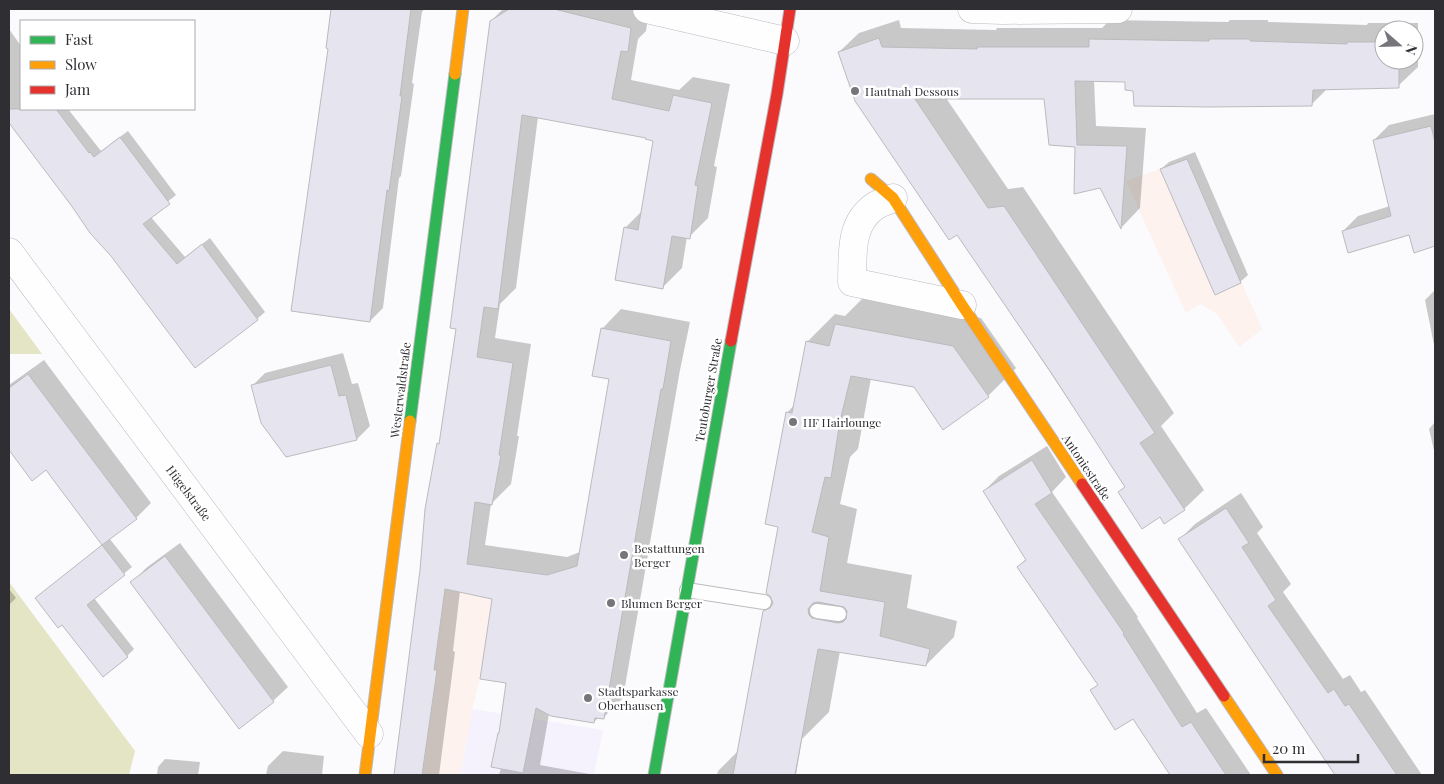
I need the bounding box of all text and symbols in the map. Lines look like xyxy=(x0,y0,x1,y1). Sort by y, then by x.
legend xyxy=(20,20,195,110)
north arrow xyxy=(1374,20,1424,70)
text: Fast xyxy=(65,29,94,49)
text: N xyxy=(1401,42,1422,58)
text: Slow xyxy=(65,54,97,74)
text: Jam xyxy=(64,79,91,99)
place label: Hautnah Dessous xyxy=(865,83,959,99)
marker: Hautnah Dessous xyxy=(849,85,861,97)
street label: Teutoburger Straße xyxy=(691,337,725,443)
street label: Westerwaldstraße xyxy=(386,341,414,440)
place label: HF Hairlounge xyxy=(803,414,881,430)
marker: HF Hairlounge xyxy=(787,416,799,428)
street label: Antoniestraße xyxy=(1058,430,1115,503)
street label: Hügelstraße xyxy=(163,462,215,524)
place label: Bestattungen Berger xyxy=(634,540,705,570)
marker: Bestattungen Berger xyxy=(618,549,630,561)
place label: Blumen Berger xyxy=(621,595,703,611)
marker: Blumen Berger xyxy=(605,597,617,609)
place label: Stadtsparkasse Oberhausen xyxy=(598,683,679,713)
marker: Stadtsparkasse Oberhausen xyxy=(582,692,594,704)
scale bar xyxy=(1264,732,1358,764)
text: 20 m xyxy=(1272,738,1306,758)

